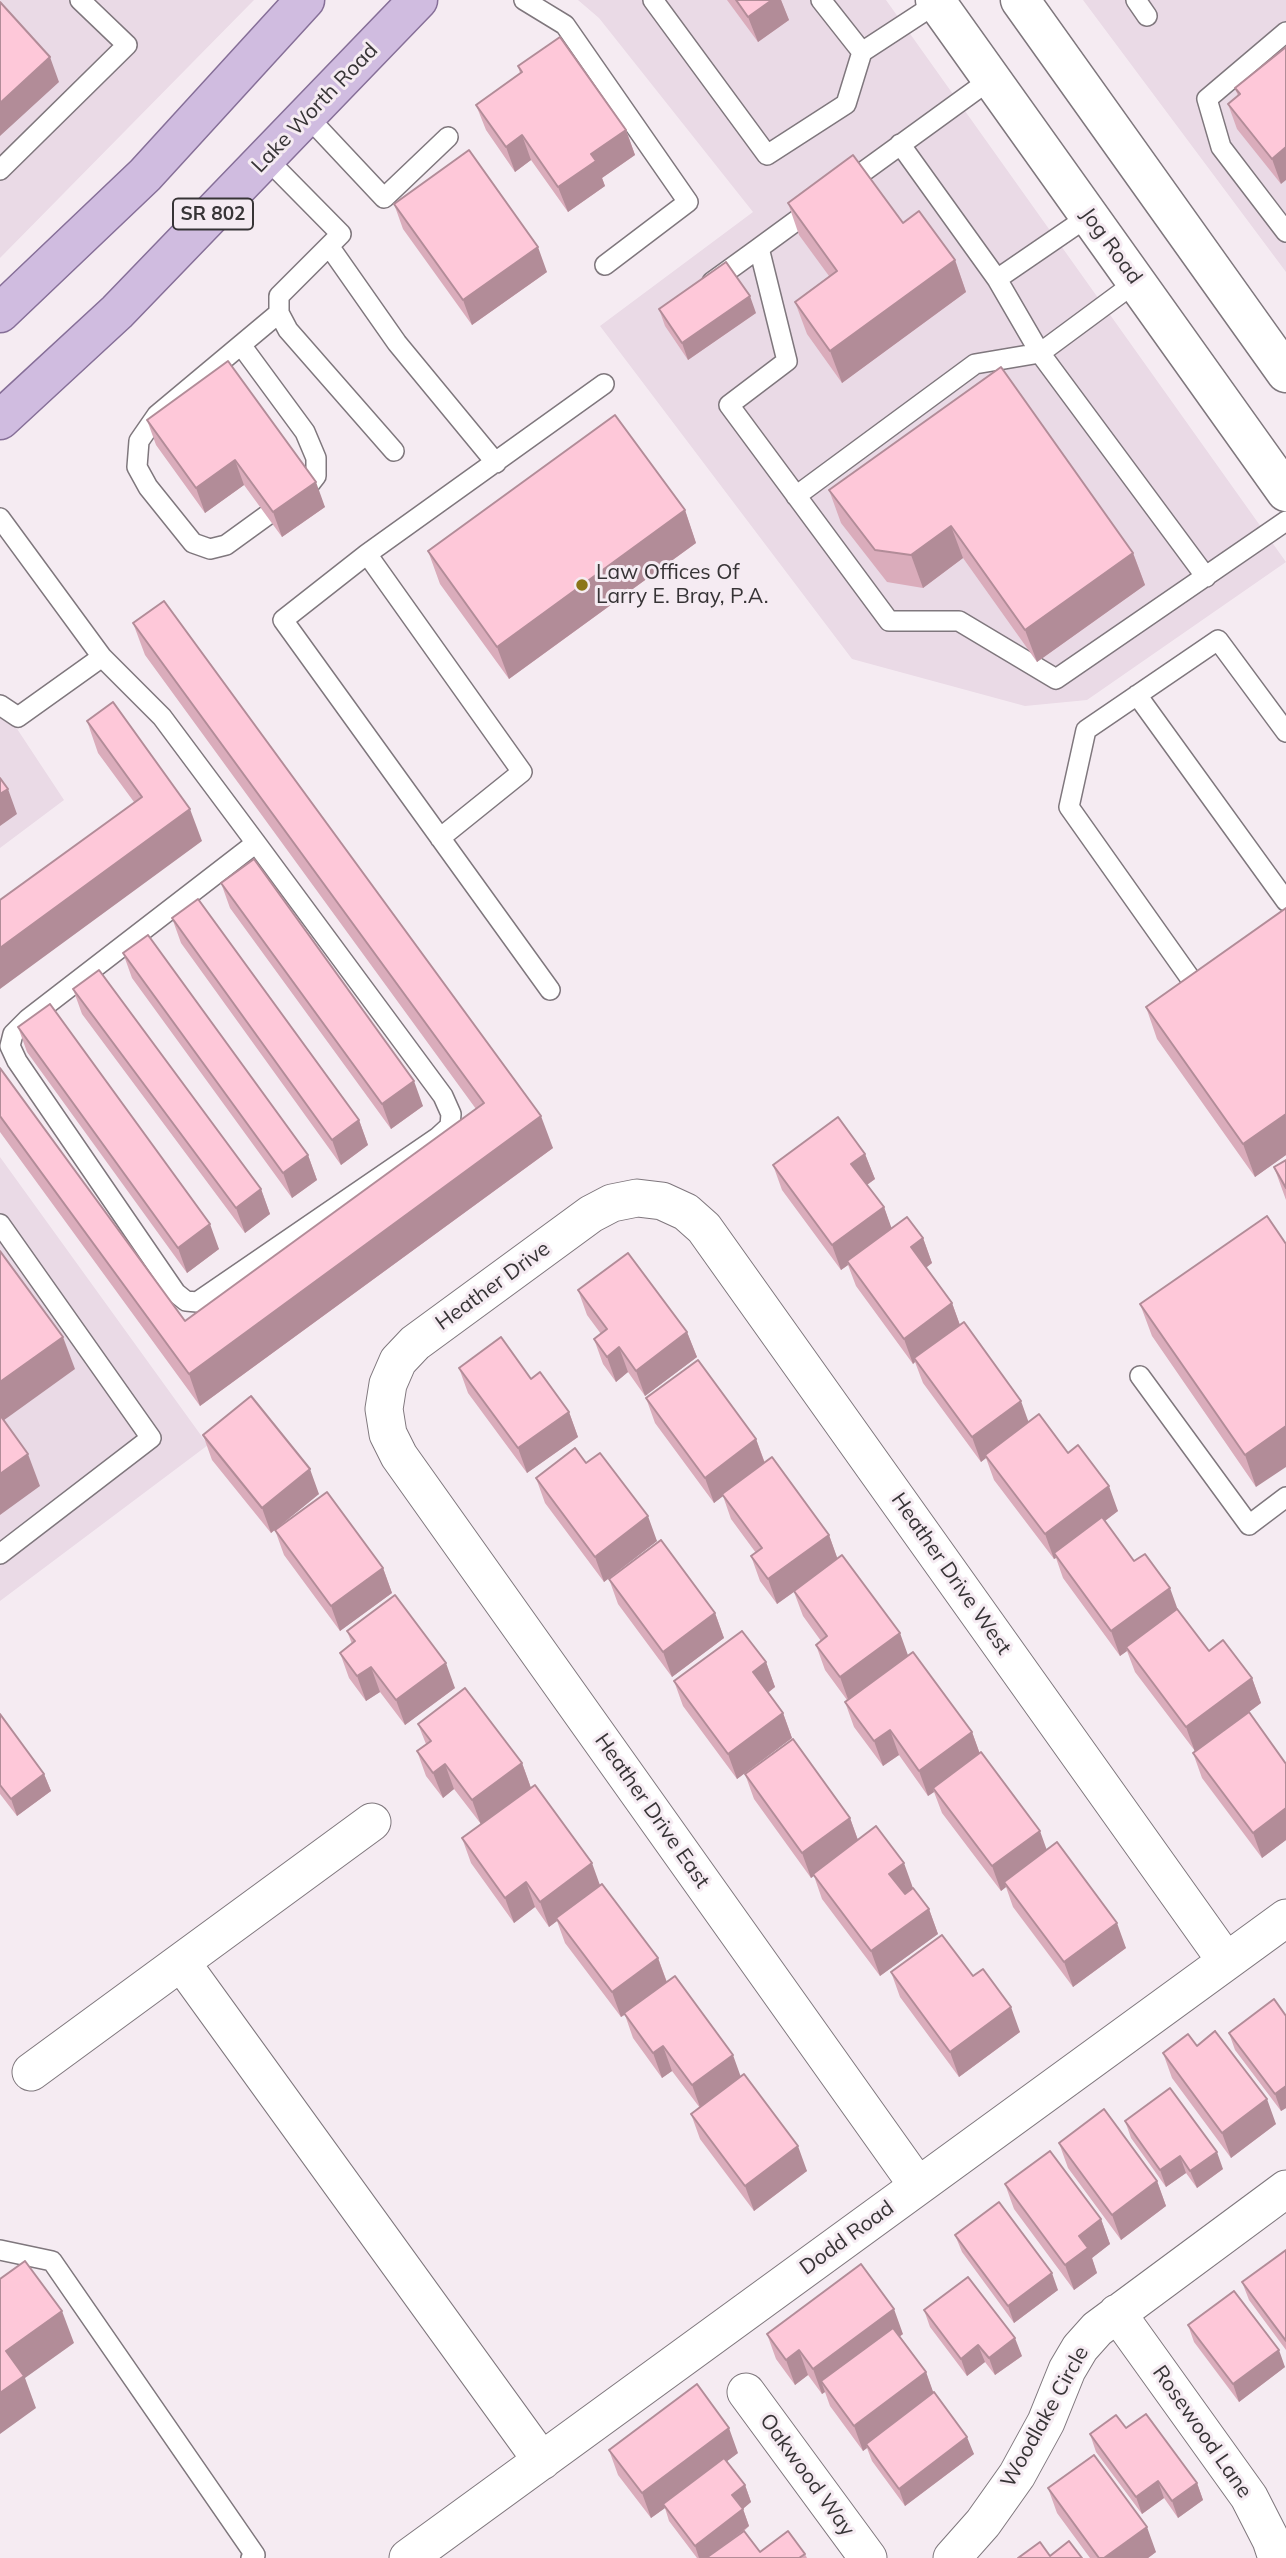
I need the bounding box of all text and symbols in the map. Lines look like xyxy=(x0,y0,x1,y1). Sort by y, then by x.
street label: Lake Worth Road xyxy=(247,38,383,178)
road number: SR 802 xyxy=(173,198,253,230)
street label: Jog Road xyxy=(1075,203,1147,289)
place label: Law Offices Of Larry E. Bray, P.A. xyxy=(596,560,769,610)
marker: Law Offices Of Larry E. Bray, P.A. xyxy=(574,577,590,593)
street label: Heather Drive xyxy=(431,1236,555,1336)
street label: Heather Drive West xyxy=(886,1488,1016,1660)
street label: Heather Drive East xyxy=(589,1729,715,1893)
street label: Dodd Road xyxy=(795,2196,899,2280)
street label: Woodlake Circle xyxy=(996,2342,1094,2492)
street label: Rosewood Lane xyxy=(1147,2361,1257,2503)
street label: Oakwood Way xyxy=(754,2409,860,2541)

